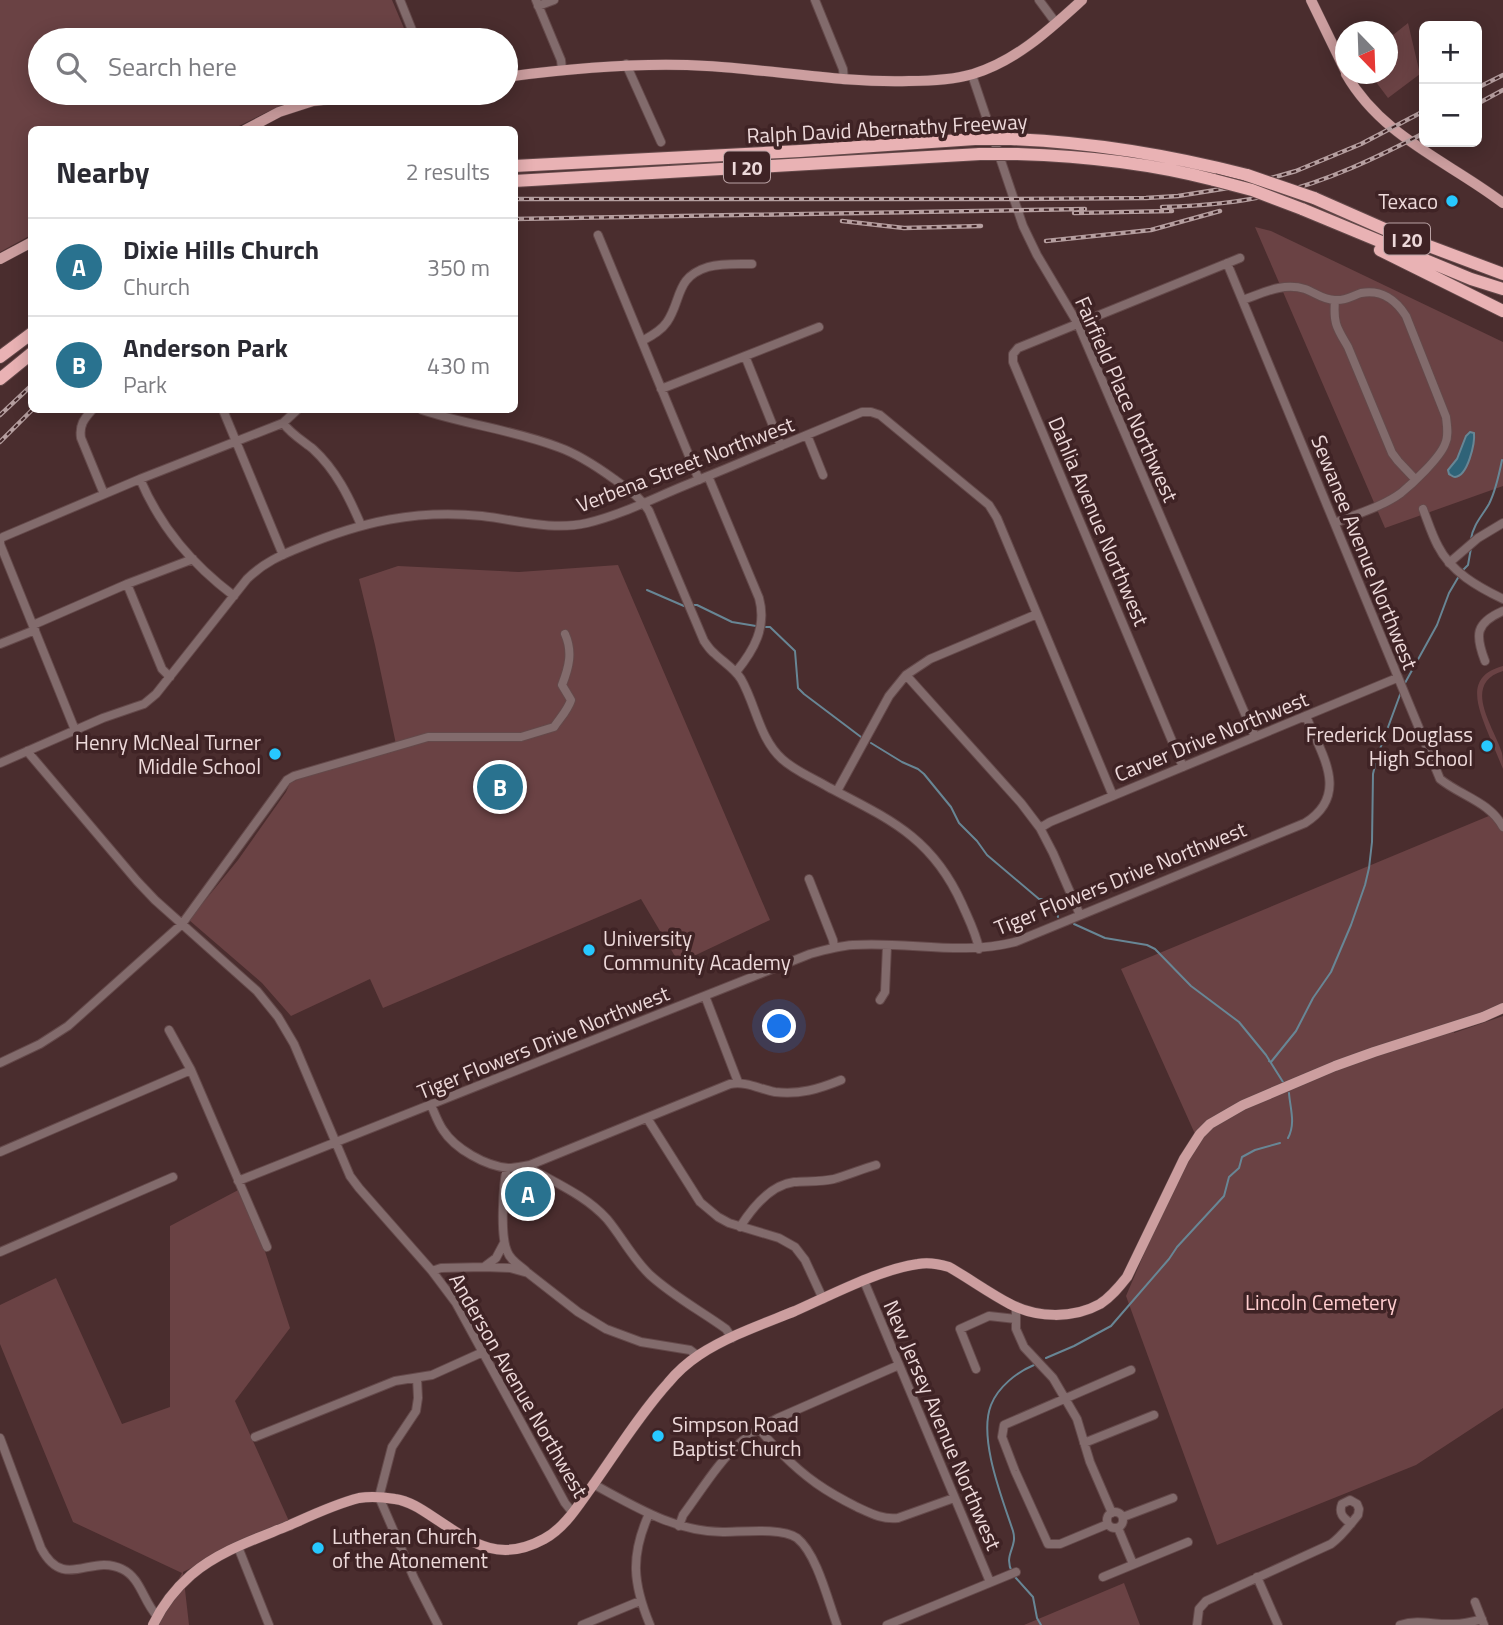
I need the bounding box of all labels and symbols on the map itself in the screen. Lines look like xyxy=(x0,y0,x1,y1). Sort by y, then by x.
north arrow xyxy=(1335,21,1398,84)
street label: Ralph David Abernathy Freeway xyxy=(746,105,1028,151)
road number: I 20 xyxy=(724,152,770,182)
place label: Texaco xyxy=(1378,185,1438,217)
marker: Texaco xyxy=(1444,193,1460,209)
road number: I 20 xyxy=(1384,224,1430,255)
street label: Fairfield Place Northwest xyxy=(1067,291,1187,508)
street label: Verbena Street Northwest xyxy=(571,407,799,520)
street label: Dahlia Avenue Northwest xyxy=(1040,411,1158,631)
street label: Sewanee Avenue Northwest xyxy=(1303,430,1427,675)
street label: Carver Drive Northwest xyxy=(1109,682,1313,790)
place label: Frederick Douglass High School xyxy=(1306,718,1473,774)
place label: Henry McNeal Turner Middle School xyxy=(75,726,261,782)
marker: Frederick Douglass High School xyxy=(1479,738,1495,754)
marker: Henry McNeal Turner Middle School xyxy=(267,746,283,762)
pin: B xyxy=(477,761,523,813)
street label: Tiger Flowers Drive Northwest xyxy=(989,813,1251,943)
place label: University Community Academy xyxy=(603,922,791,978)
marker: University Community Academy xyxy=(581,942,597,958)
street label: Tiger Flowers Drive Northwest xyxy=(412,977,674,1107)
your location xyxy=(762,1009,796,1043)
pin: A xyxy=(505,1168,551,1220)
street label: Anderson Avenue Northwest xyxy=(442,1267,597,1504)
park label: Lincoln Cemetery xyxy=(1245,1286,1397,1318)
street label: New Jersey Avenue Northwest xyxy=(876,1295,1011,1556)
place label: Simpson Road Baptist Church xyxy=(672,1408,802,1464)
marker: Simpson Road Baptist Church xyxy=(650,1428,666,1444)
place label: Lutheran Church of the Atonement xyxy=(332,1520,488,1576)
marker: Lutheran Church of the Atonement xyxy=(310,1540,326,1556)

